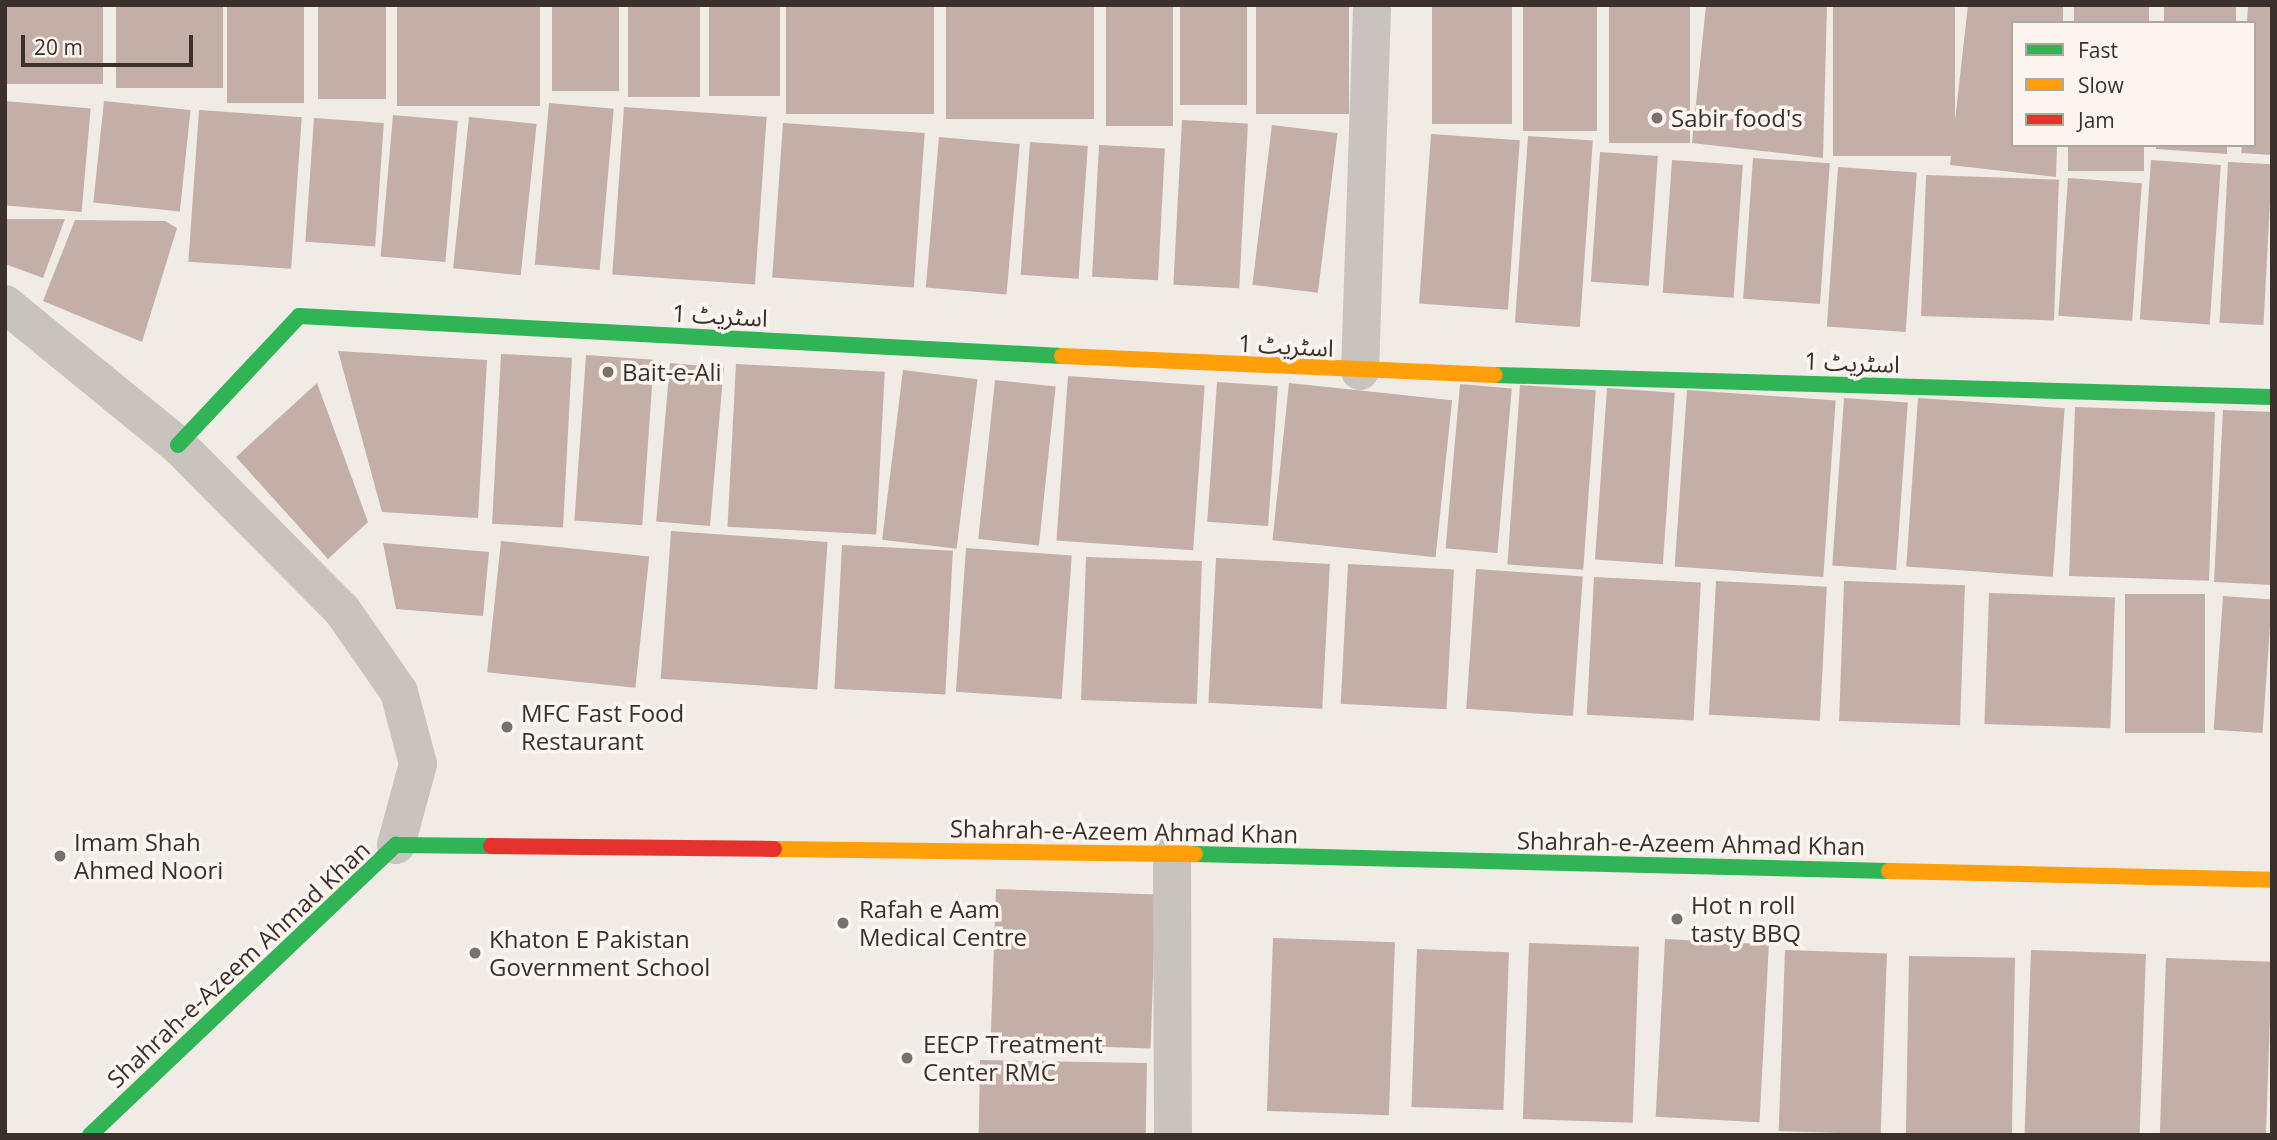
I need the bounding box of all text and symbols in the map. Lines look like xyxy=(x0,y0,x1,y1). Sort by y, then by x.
scale bar xyxy=(24,21,196,65)
legend xyxy=(2011,21,2256,147)
text: 20 m xyxy=(34,33,83,61)
text: Fast xyxy=(2078,36,2118,64)
text: Slow xyxy=(2078,71,2124,99)
place label: Sabir food's xyxy=(1671,104,1803,132)
text: Jam xyxy=(2078,106,2115,134)
marker: Sabir food's xyxy=(1649,110,1665,126)
street label: اسٹریٹ 1 xyxy=(671,298,769,332)
street label: اسٹریٹ 1 xyxy=(1237,328,1335,362)
street label: اسٹریٹ 1 xyxy=(1804,346,1900,378)
place label: Bait-e-Ali xyxy=(622,358,722,386)
marker: Bait-e-Ali xyxy=(600,364,616,380)
place label: MFC Fast Food Restaurant xyxy=(521,699,684,755)
marker: MFC Fast Food Restaurant xyxy=(499,719,515,735)
street label: Shahrah-e-Azeem Ahmad Khan xyxy=(950,814,1298,848)
street label: Shahrah-e-Azeem Ahmad Khan xyxy=(1517,826,1865,860)
place label: Imam Shah Ahmed Noori xyxy=(74,828,223,884)
street label: Shahrah-e-Azeem Ahmad Khan xyxy=(101,835,375,1093)
marker: Imam Shah Ahmed Noori xyxy=(52,848,68,864)
place label: Hot n roll tasty BBQ xyxy=(1691,891,1801,947)
place label: Rafah e Aam Medical Centre xyxy=(859,895,1027,951)
marker: Hot n roll tasty BBQ xyxy=(1669,911,1685,927)
marker: Rafah e Aam Medical Centre xyxy=(833,913,853,933)
place label: Khaton E Pakistan Government School xyxy=(489,925,710,981)
marker: Khaton E Pakistan Government School xyxy=(467,945,483,961)
place label: EECP Treatment Center RMC xyxy=(923,1030,1103,1086)
marker: EECP Treatment Center RMC xyxy=(897,1048,917,1068)

